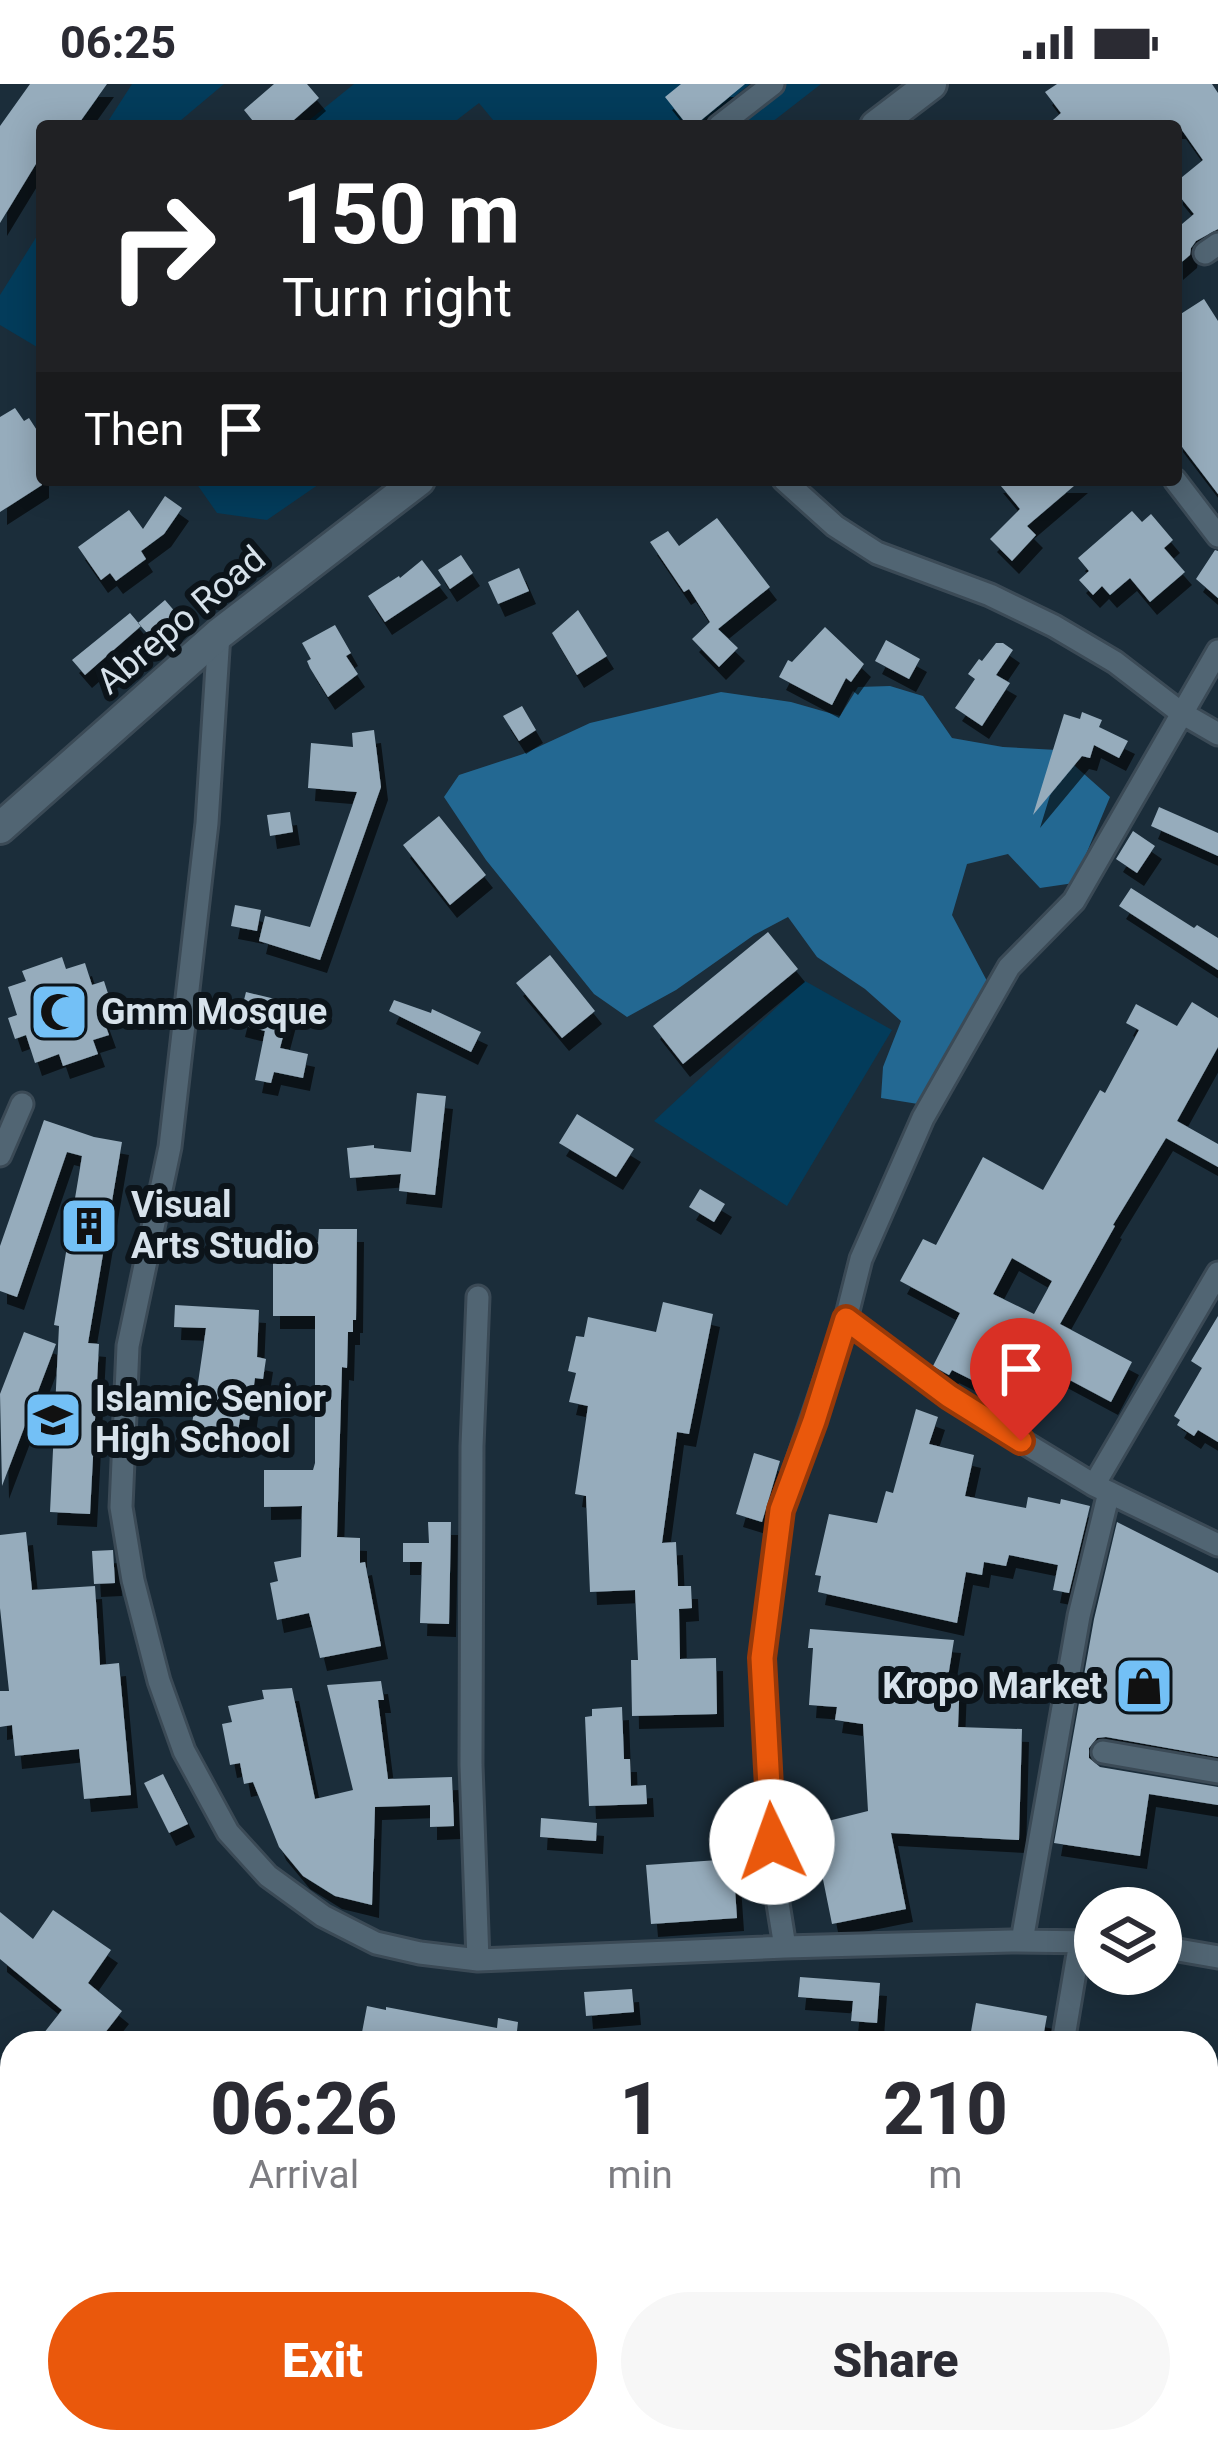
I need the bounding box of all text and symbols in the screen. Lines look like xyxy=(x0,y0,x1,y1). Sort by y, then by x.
text: 06:25 xyxy=(60,16,176,69)
text: 150 m xyxy=(282,165,520,264)
icon: right xyxy=(84,168,240,324)
text: Turn right xyxy=(282,266,512,329)
icon: arrive xyxy=(208,396,274,462)
text: Then xyxy=(84,403,184,456)
street label: Abrepo Road xyxy=(88,537,274,703)
mosque icon: Gmm Mosque xyxy=(28,981,90,1043)
place label: Gmm Mosque xyxy=(101,991,327,1033)
place label: Visual Arts Studio xyxy=(131,1184,314,1267)
building icon: Visual Arts Studio xyxy=(58,1195,120,1257)
pin xyxy=(970,1318,1072,1441)
icon: arrive xyxy=(988,1336,1054,1402)
place label: Islamic Senior High School xyxy=(95,1378,326,1461)
school or university icon: Islamic Senior High School xyxy=(22,1389,84,1451)
shop icon: Kropo Market xyxy=(1113,1655,1175,1717)
place label: Kropo Market xyxy=(882,1665,1102,1707)
position arrow xyxy=(709,1779,835,1905)
map controls xyxy=(1074,1887,1182,1995)
button: layers xyxy=(1074,1887,1182,1995)
text: 06:26 xyxy=(210,2067,397,2152)
text: 1 xyxy=(619,2067,661,2152)
text: 210 xyxy=(883,2067,1008,2152)
text: Arrival xyxy=(248,2152,359,2198)
text: min xyxy=(608,2152,673,2198)
text: m xyxy=(928,2152,962,2198)
button: Exit xyxy=(48,2292,597,2430)
button: Share xyxy=(621,2292,1170,2430)

